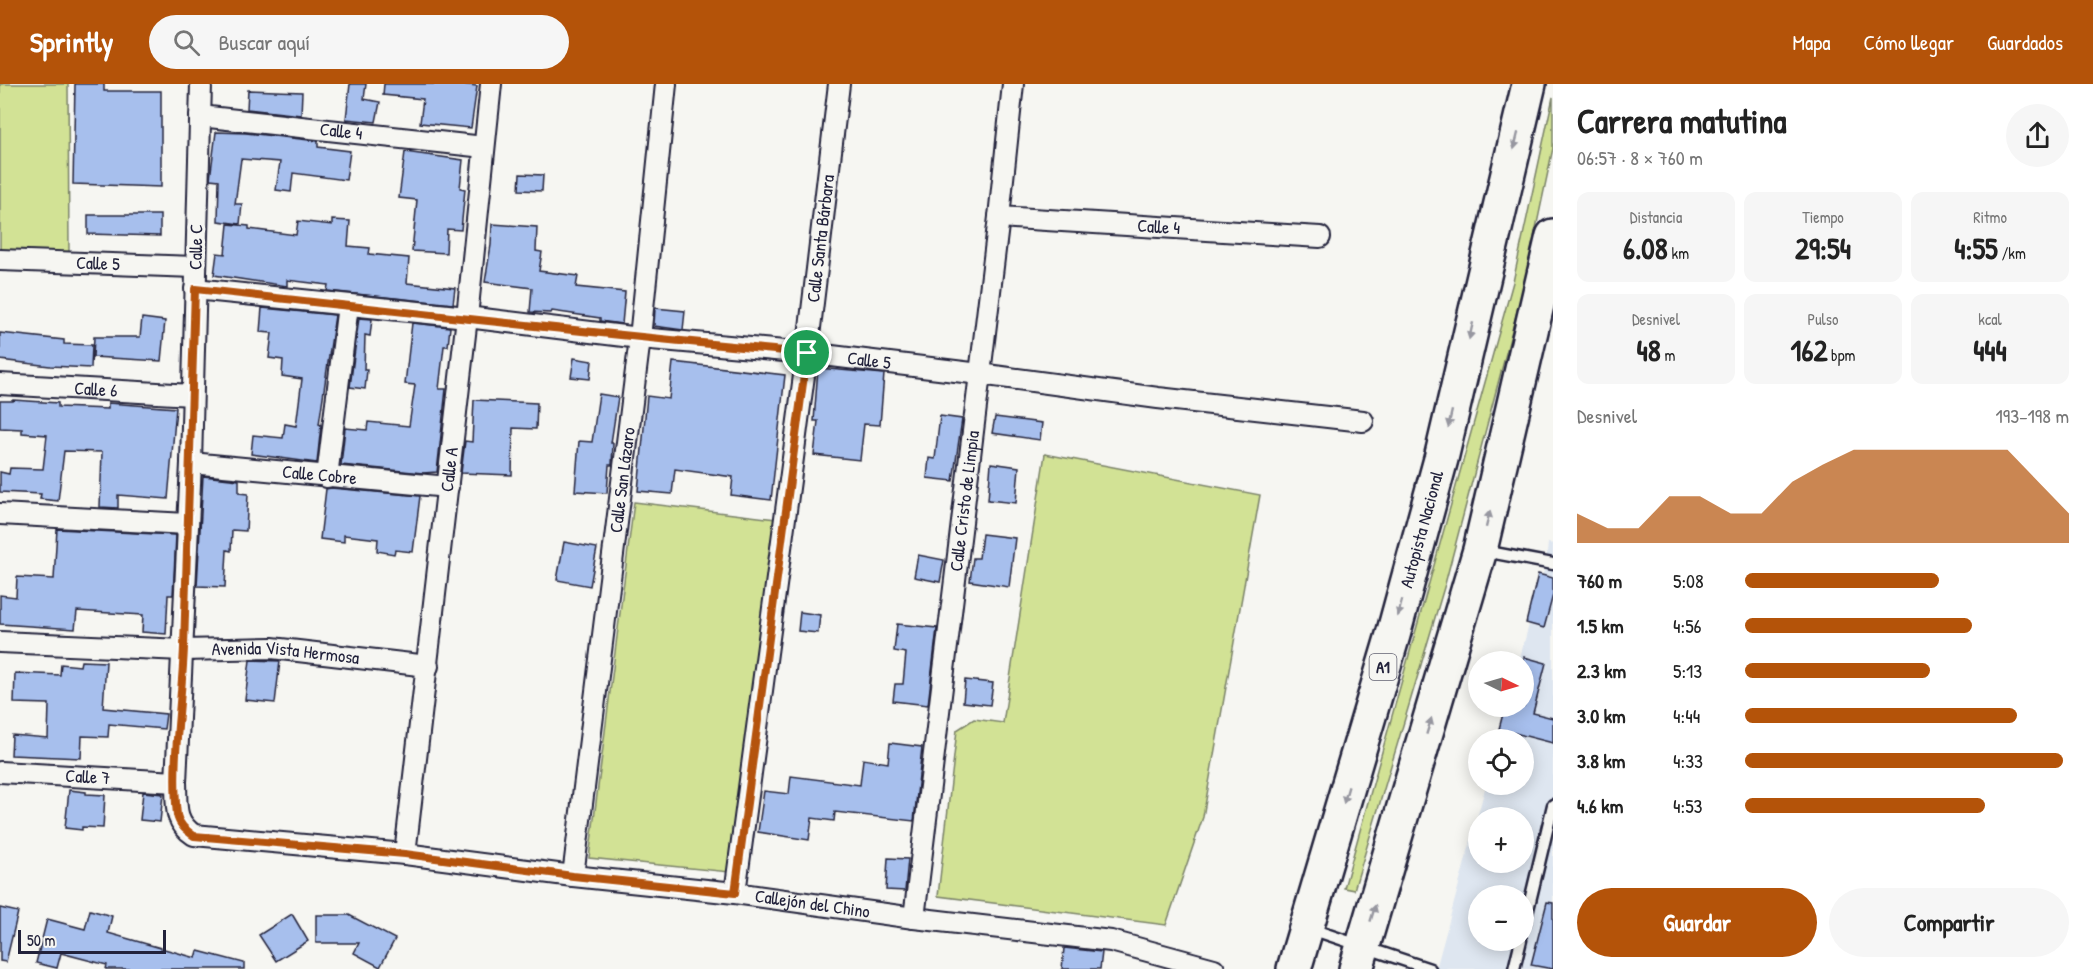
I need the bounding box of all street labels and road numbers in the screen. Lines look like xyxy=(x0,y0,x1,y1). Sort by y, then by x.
street label: Calle 4 xyxy=(319,116,364,146)
street label: Calle Santa Bárbara xyxy=(800,173,840,304)
street label: Calle 4 xyxy=(1137,213,1181,240)
street label: Calle C xyxy=(183,224,208,270)
street label: Calle 5 xyxy=(76,250,121,276)
street label: Calle 5 xyxy=(846,345,893,375)
street label: Calle 6 xyxy=(74,375,118,403)
street label: Calle San Lázaro xyxy=(603,426,641,534)
street label: Calle Cristo de Limpia xyxy=(943,429,985,573)
street label: Calle A xyxy=(434,446,464,493)
street label: Calle Cobre xyxy=(281,459,358,490)
street label: Autopista Nacional xyxy=(1393,467,1449,591)
street label: Avenida Vista Hermosa xyxy=(211,635,361,670)
road number: A1 xyxy=(1370,654,1396,680)
street label: Calle 7 xyxy=(65,763,111,790)
street label: Callejón del Chino xyxy=(754,883,872,924)

